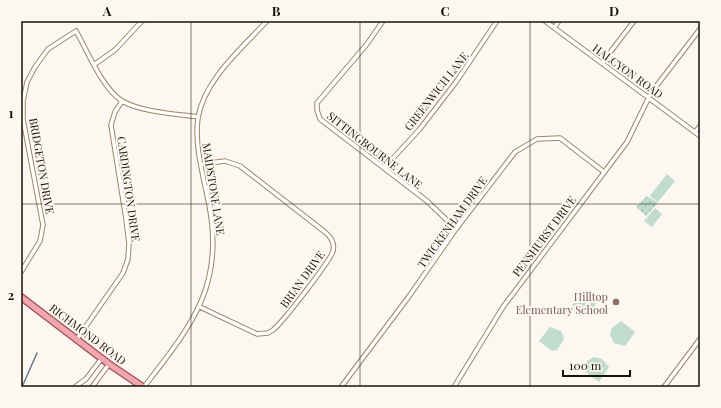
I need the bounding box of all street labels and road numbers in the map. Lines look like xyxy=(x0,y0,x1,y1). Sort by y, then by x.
street label: HALCYON ROAD xyxy=(590,40,666,102)
street label: GREENWICH LANE xyxy=(401,48,472,133)
street label: SITTINGBOURNE LANE xyxy=(324,108,426,192)
street label: BRIDGETON DRIVE xyxy=(26,117,58,216)
street label: CARDINGTON DRIVE xyxy=(114,135,144,243)
street label: MAIDSTONE LANE xyxy=(199,142,229,237)
street label: TWICKENHAM DRIVE xyxy=(414,173,490,271)
street label: PENSHURST DRIVE xyxy=(509,192,579,279)
street label: BRIAN DRIVE xyxy=(276,247,328,311)
street label: RICHMOND ROAD xyxy=(47,300,129,368)

